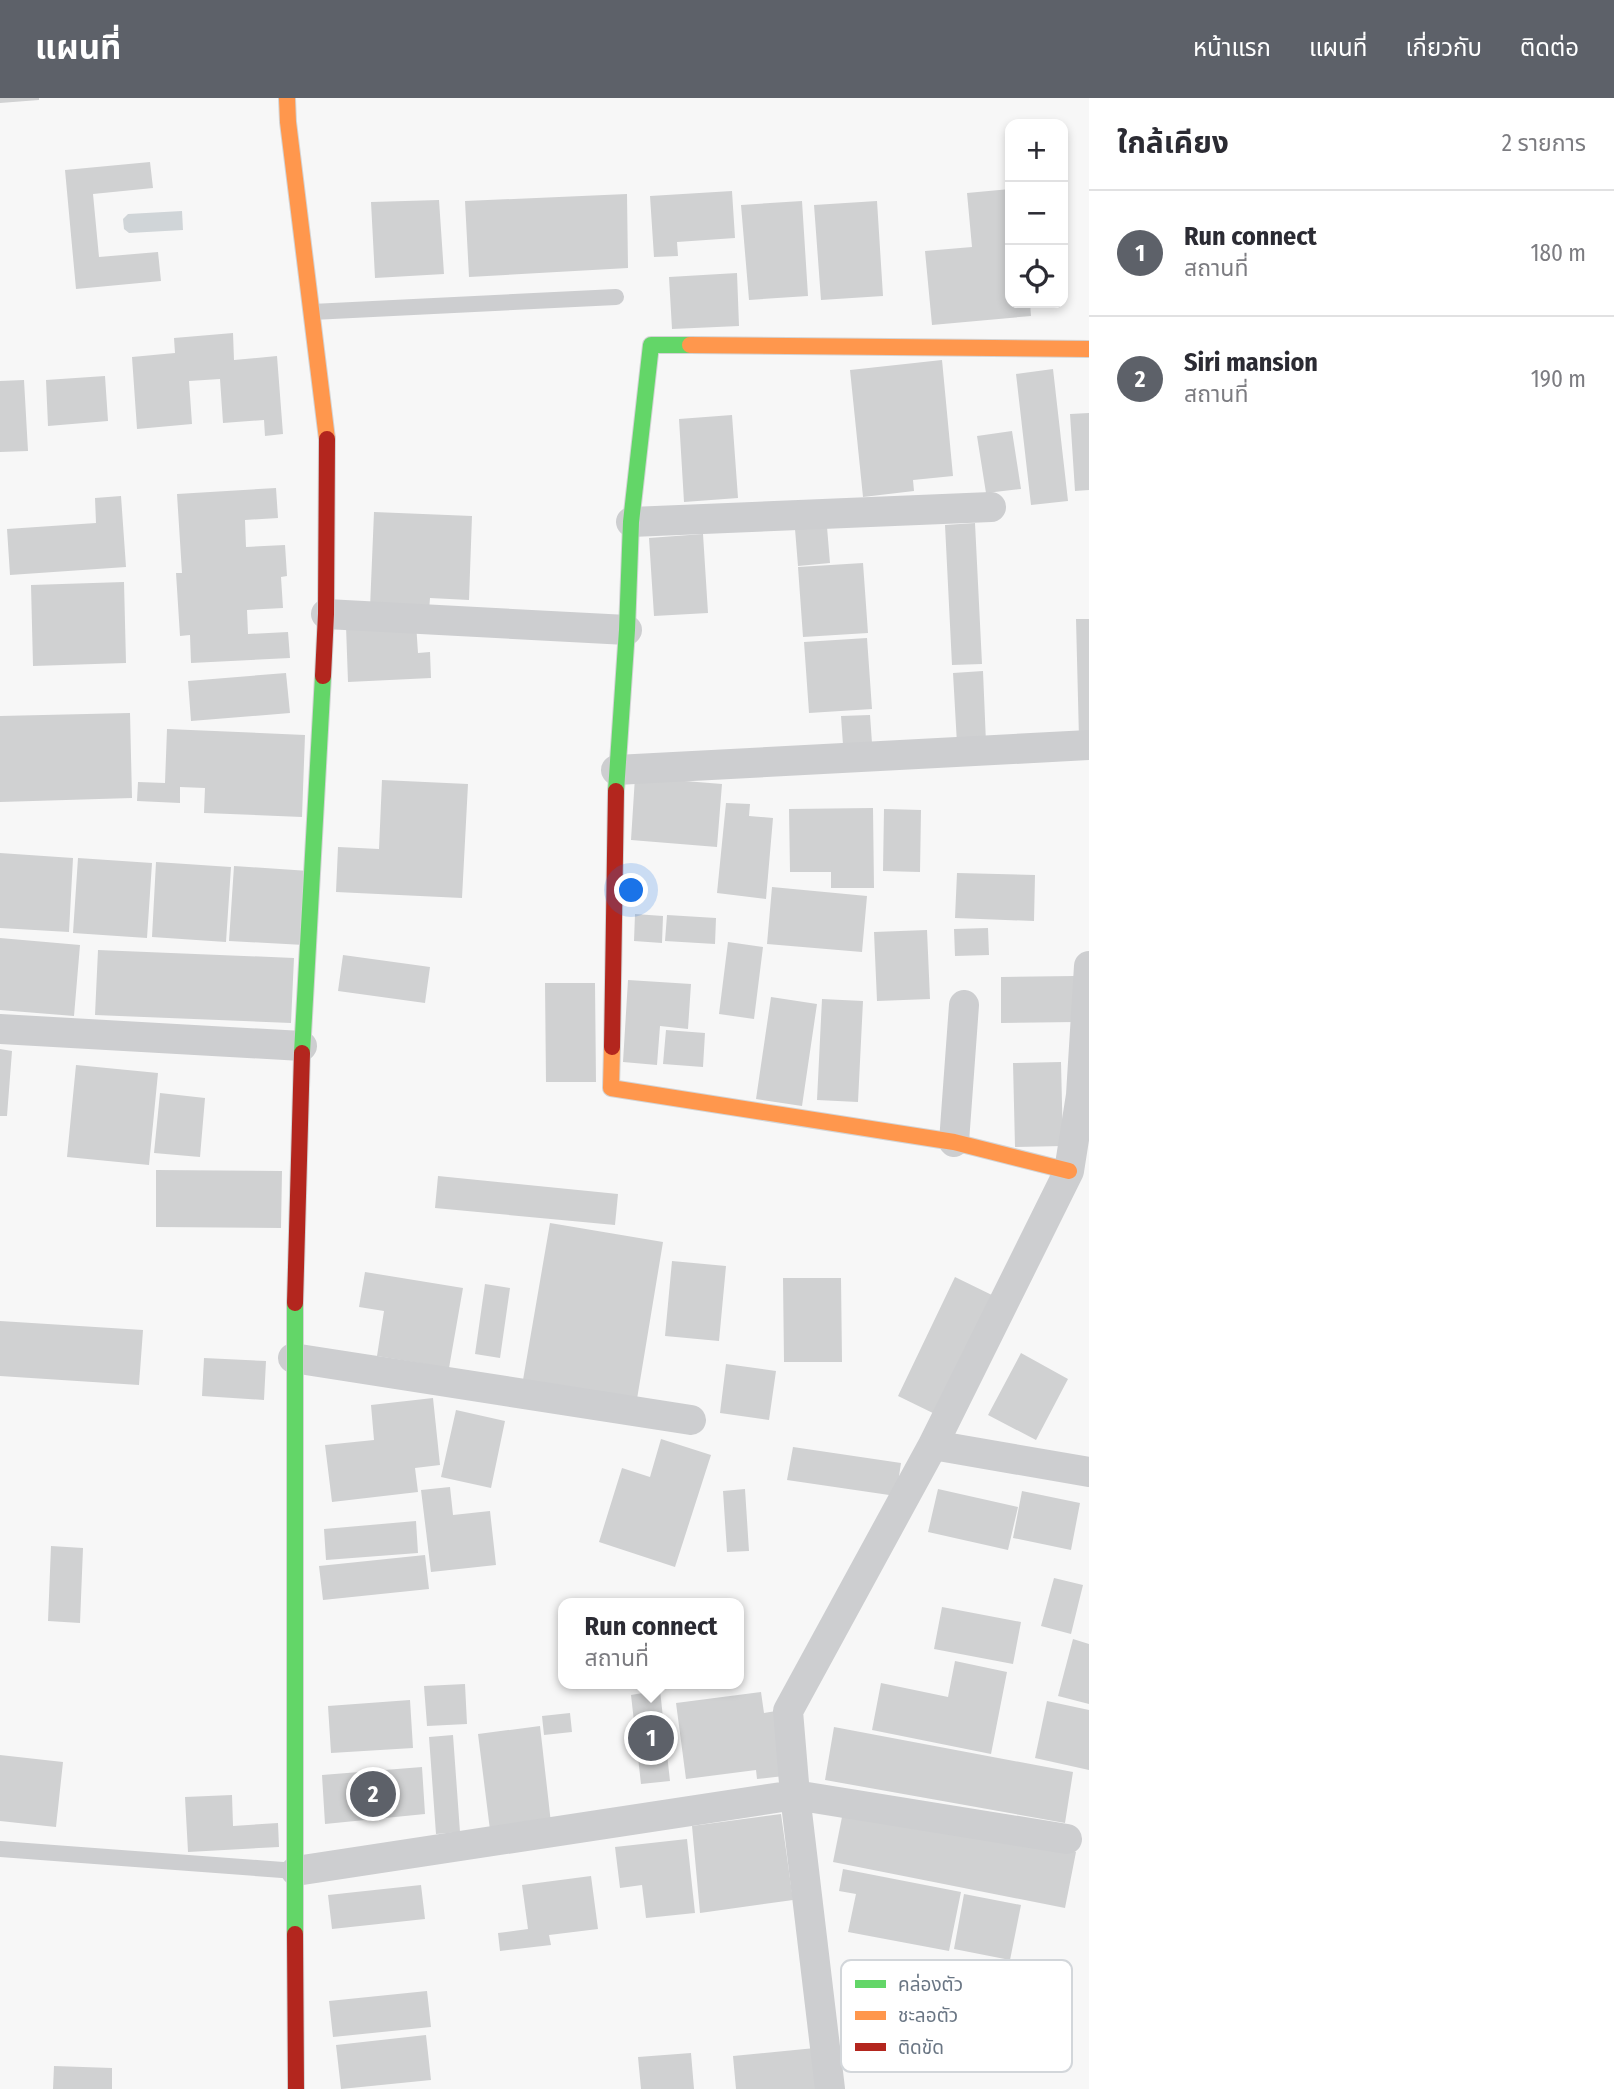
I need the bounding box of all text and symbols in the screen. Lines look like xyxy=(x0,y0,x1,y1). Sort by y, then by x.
text: แผนที่ xyxy=(35,28,121,68)
text: หน้าแรก xyxy=(1193,34,1271,62)
text: แผนที่ xyxy=(1309,34,1367,62)
text: เกี่ยวกับ xyxy=(1405,34,1482,62)
text: ติดต่อ xyxy=(1520,34,1579,62)
map controls xyxy=(1005,119,1068,308)
button: + xyxy=(1005,119,1068,182)
text: ใกล้เคียง xyxy=(1117,125,1229,161)
text: 2 รายการ xyxy=(1502,129,1586,157)
button: − xyxy=(1005,182,1068,245)
text: Run connect xyxy=(1184,221,1317,252)
text: 1 xyxy=(1135,239,1145,267)
text: 180 m xyxy=(1530,239,1586,267)
button: locate xyxy=(1005,245,1068,308)
text: สถานที่ xyxy=(1184,254,1248,282)
text: Siri mansion xyxy=(1184,347,1318,378)
text: 2 xyxy=(1135,365,1145,393)
text: 190 m xyxy=(1531,365,1586,393)
text: สถานที่ xyxy=(1184,380,1248,408)
your location xyxy=(614,873,648,907)
popup xyxy=(558,1598,744,1689)
text: Run connect xyxy=(585,1611,717,1642)
text: สถานที่ xyxy=(585,1644,649,1672)
pin: 1 xyxy=(628,1712,674,1764)
pin: 2 xyxy=(350,1768,396,1820)
legend xyxy=(841,1960,1072,2072)
text: คล่องตัว xyxy=(898,1973,963,1996)
text: ชะลอตัว xyxy=(898,2004,958,2027)
text: ติดขัด xyxy=(898,2036,944,2059)

